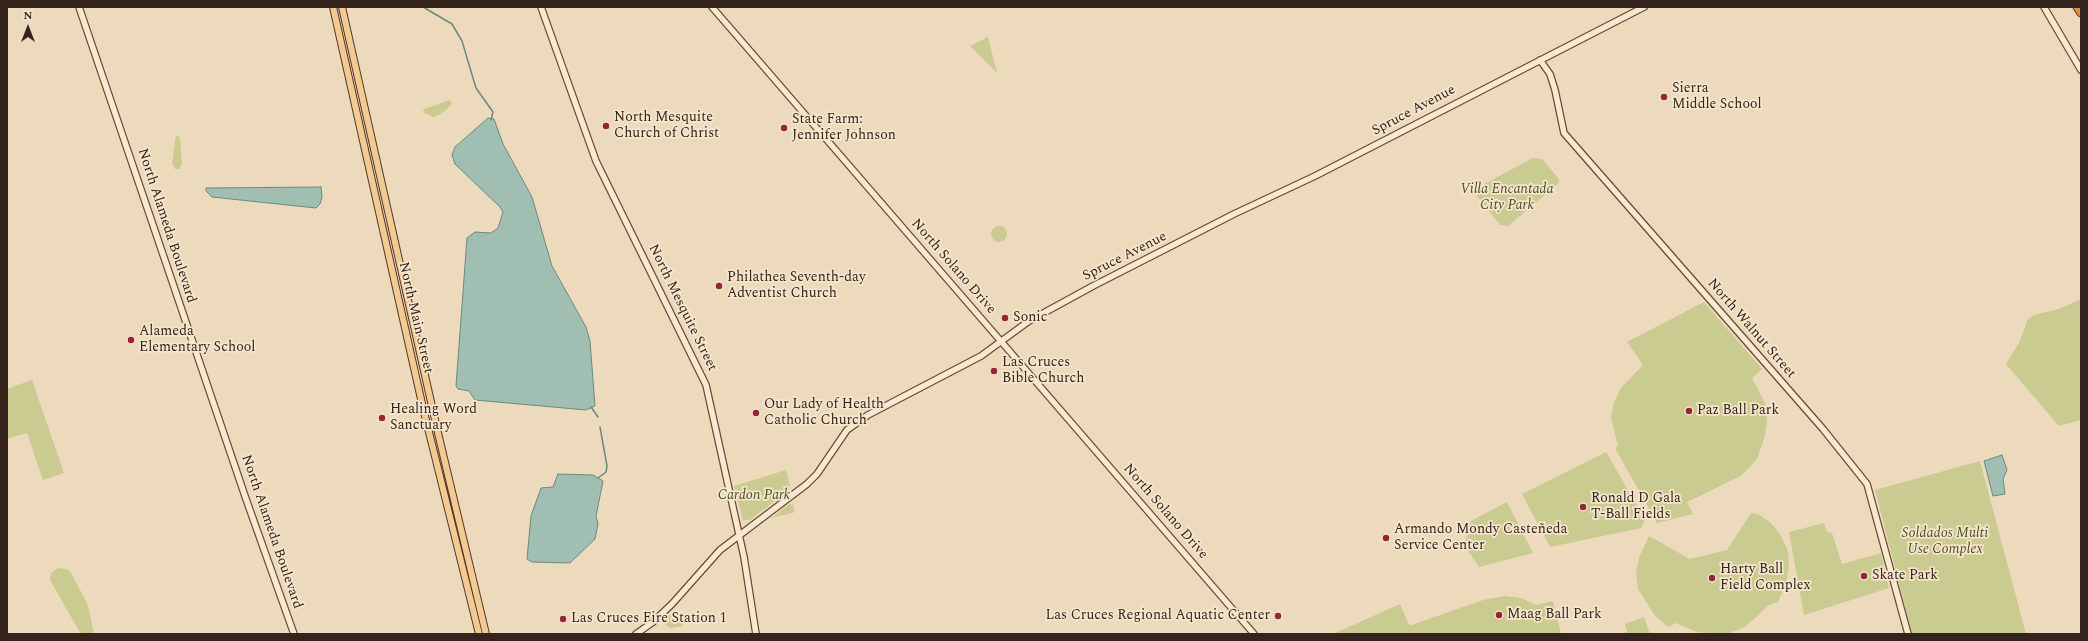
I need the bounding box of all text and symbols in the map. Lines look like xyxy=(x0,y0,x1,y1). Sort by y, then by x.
text: N xyxy=(24,7,32,24)
north arrow xyxy=(8,8,48,48)
place label: Sierra Middle School xyxy=(1672,81,1762,114)
street label: Spruce Avenue xyxy=(1369,82,1459,140)
marker: Sierra Middle School xyxy=(1659,92,1669,102)
place label: North Mesquite Church of Christ xyxy=(614,110,719,142)
place label: State Farm: Jennifer Johnson xyxy=(792,112,896,144)
marker: North Mesquite Church of Christ xyxy=(601,121,611,131)
marker: State Farm: Jennifer Johnson xyxy=(779,123,789,133)
street label: North Alameda Boulevard xyxy=(133,146,199,306)
park label: Villa Encantada City Park xyxy=(1460,182,1554,214)
street label: North Solano Drive xyxy=(907,216,999,318)
street label: Spruce Avenue xyxy=(1080,229,1170,285)
street label: North Mesquite Street xyxy=(644,242,720,374)
street label: North Main Street xyxy=(394,261,436,375)
place label: Philathea Seventh-day Adventist Church xyxy=(727,270,866,302)
street label: North Walnut Street xyxy=(1703,276,1799,382)
marker: Philathea Seventh-day Adventist Church xyxy=(714,281,724,291)
place label: Sonic xyxy=(1013,310,1047,326)
marker: Sonic xyxy=(1000,313,1010,323)
place label: Alameda Elementary School xyxy=(139,324,255,356)
marker: Alameda Elementary School xyxy=(126,335,136,345)
place label: Las Cruces Bible Church xyxy=(1002,355,1084,388)
marker: Las Cruces Bible Church xyxy=(989,366,999,376)
place label: Our Lady of Health Catholic Church xyxy=(764,397,884,430)
place label: Healing Word Sanctuary xyxy=(390,402,477,434)
place label: Paz Ball Park xyxy=(1697,403,1779,419)
marker: Paz Ball Park xyxy=(1684,406,1694,416)
marker: Our Lady of Health Catholic Church xyxy=(751,408,761,418)
marker: Healing Word Sanctuary xyxy=(377,413,387,423)
street label: North Alameda Boulevard xyxy=(237,453,305,611)
street label: North Solano Drive xyxy=(1119,461,1211,563)
park label: Cardon Park xyxy=(718,488,790,504)
place label: Ronald D Gala T-Ball Fields xyxy=(1591,491,1681,524)
marker: Ronald D Gala T-Ball Fields xyxy=(1578,502,1588,512)
place label: Armando Mondy Casteñeda Service Center xyxy=(1394,522,1567,554)
park label: Soldados Multi Use Complex xyxy=(1902,526,1988,558)
marker: Armando Mondy Casteñeda Service Center xyxy=(1381,533,1391,543)
place label: Harty Ball Field Complex xyxy=(1720,562,1810,594)
place label: Skate Park xyxy=(1872,568,1938,584)
marker: Skate Park xyxy=(1859,571,1869,581)
marker: Harty Ball Field Complex xyxy=(1707,573,1717,583)
place label: Maag Ball Park xyxy=(1507,607,1602,623)
place label: Las Cruces Regional Aquatic Center xyxy=(1045,608,1270,624)
marker: Maag Ball Park xyxy=(1494,610,1504,620)
place label: Las Cruces Fire Station 1 xyxy=(571,611,726,627)
marker: Las Cruces Regional Aquatic Center xyxy=(1273,611,1283,621)
marker: Las Cruces Fire Station 1 xyxy=(558,614,568,624)

